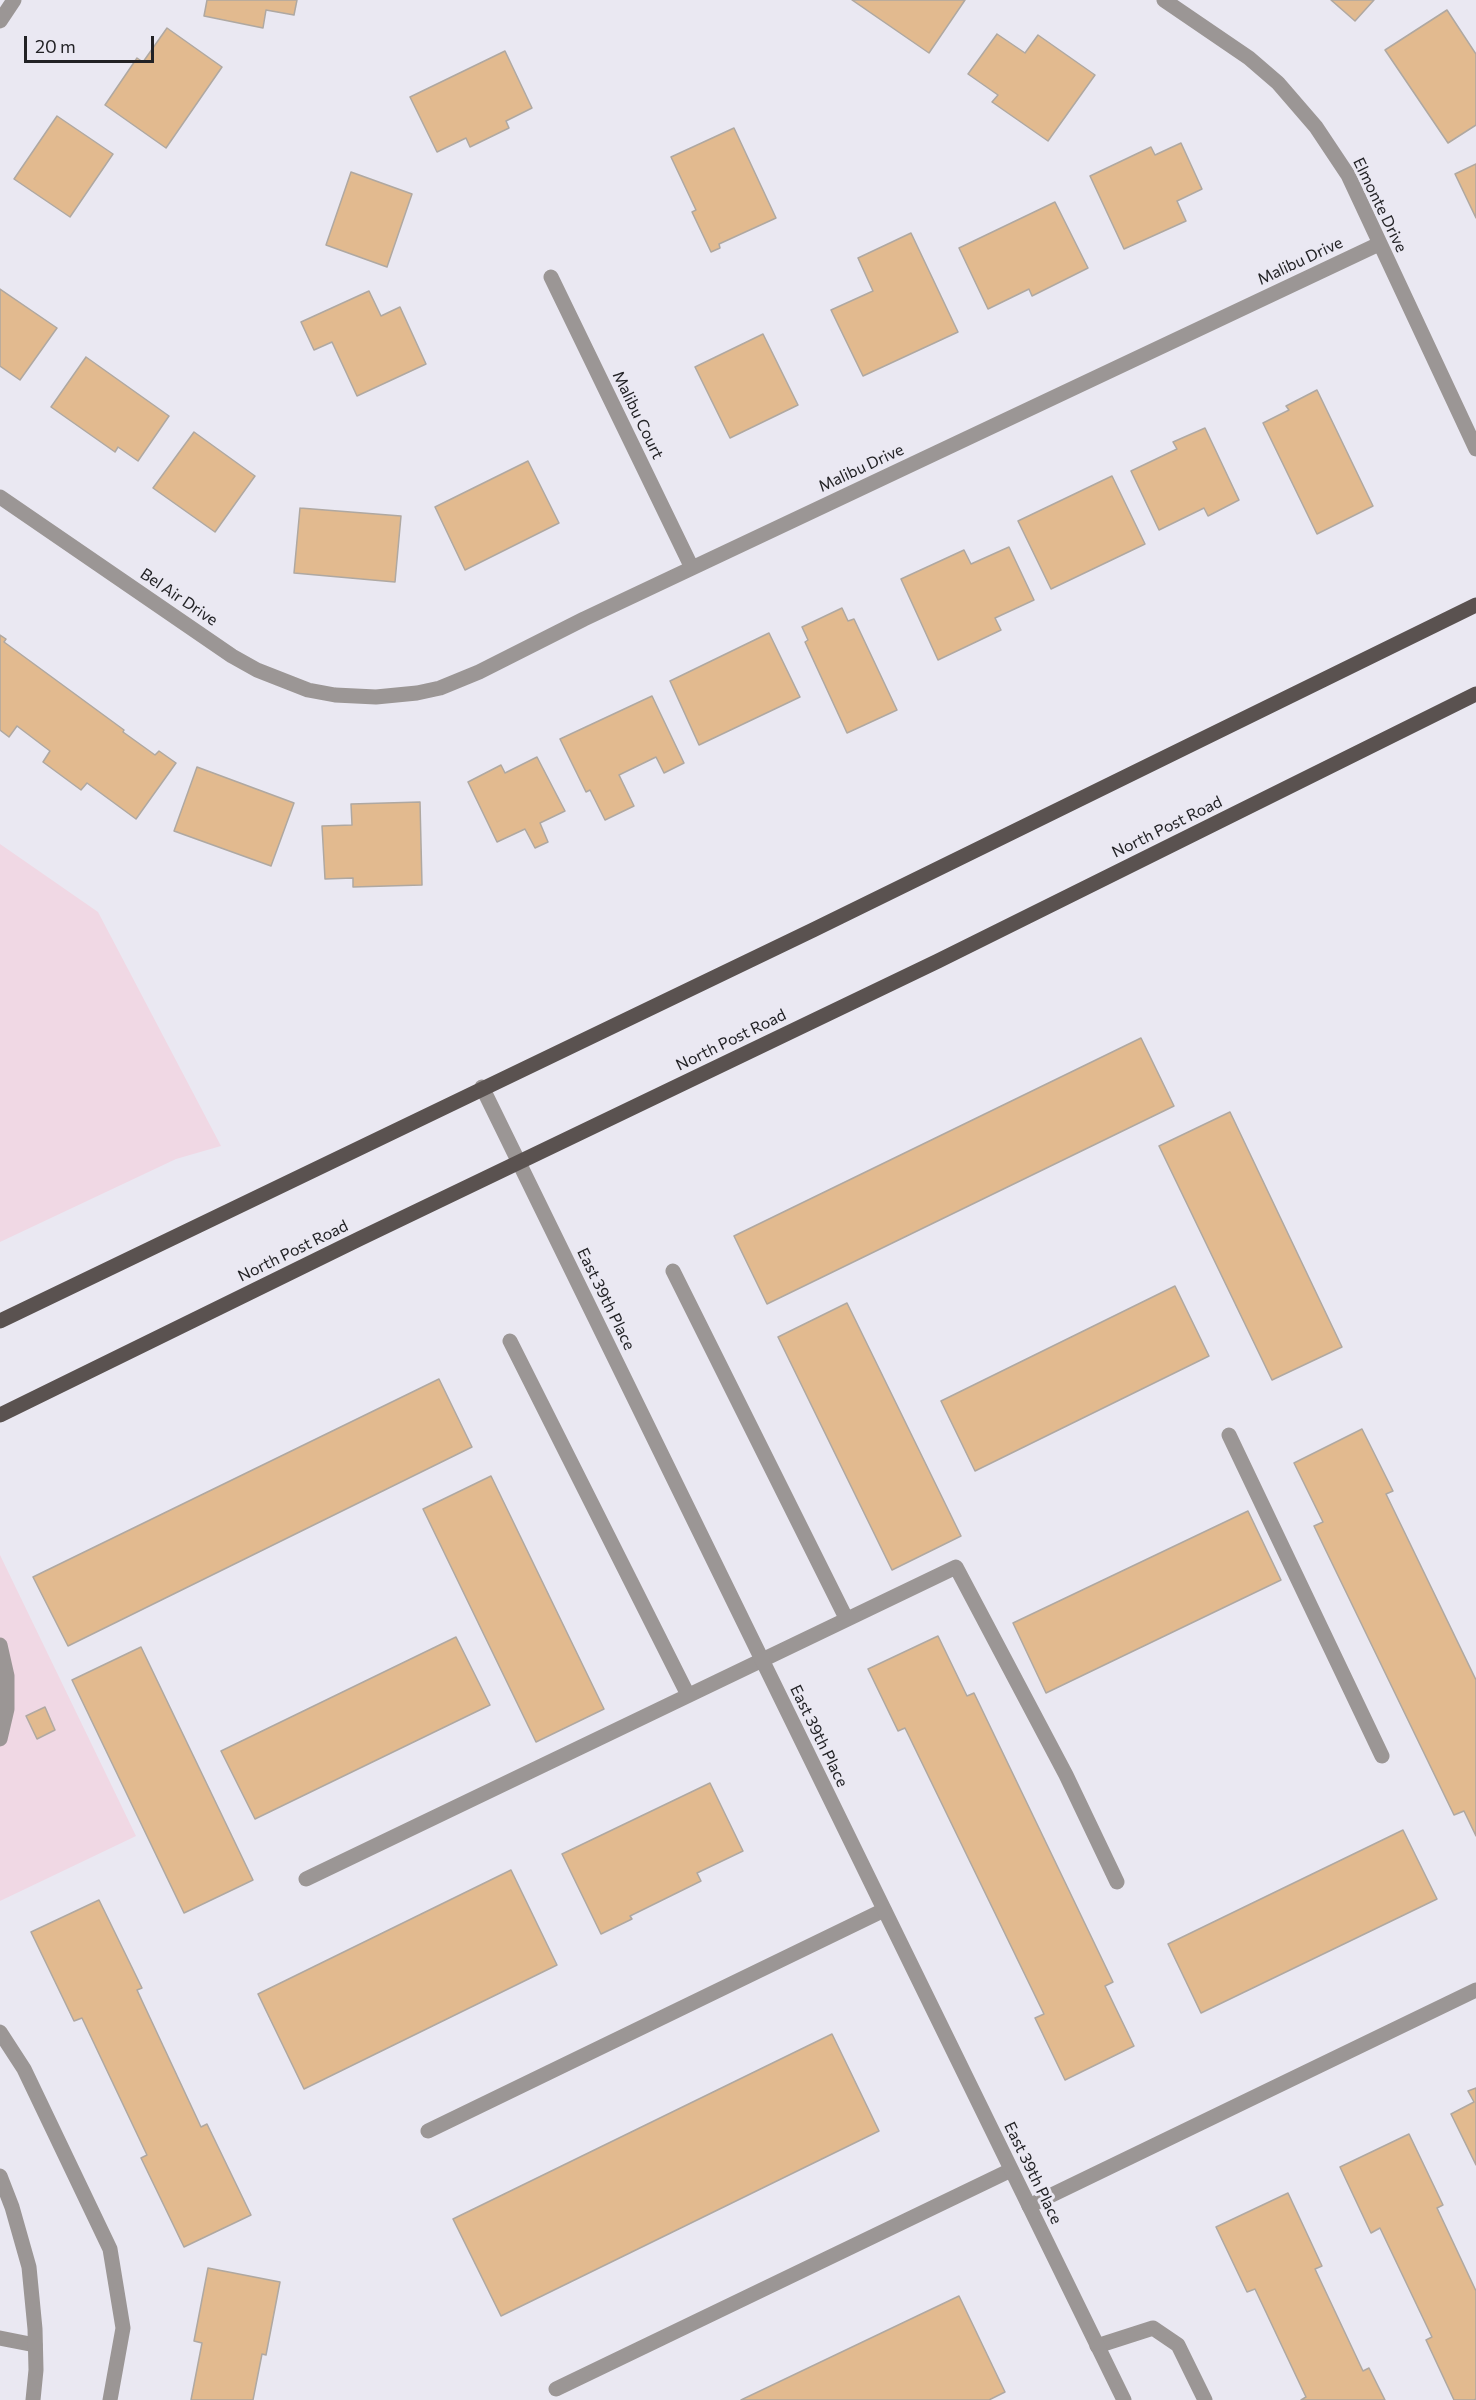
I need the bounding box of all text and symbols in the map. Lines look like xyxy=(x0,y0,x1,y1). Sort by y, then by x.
scale bar xyxy=(27,24,158,62)
text: 20 m xyxy=(35,35,76,57)
street label: Elmonte Drive xyxy=(1349,155,1411,255)
street label: Malibu Drive xyxy=(1254,233,1346,289)
street label: Malibu Court xyxy=(608,368,668,462)
street label: Malibu Drive xyxy=(815,440,907,496)
street label: Bel Air Drive xyxy=(137,564,221,630)
street label: North Post Road xyxy=(1109,792,1225,862)
street label: North Post Road xyxy=(673,1005,789,1075)
street label: North Post Road xyxy=(235,1216,351,1286)
street label: East 39th Place xyxy=(573,1245,639,1353)
street label: East 39th Place xyxy=(786,1682,852,1790)
street label: East 39th Place xyxy=(1000,2119,1066,2227)

